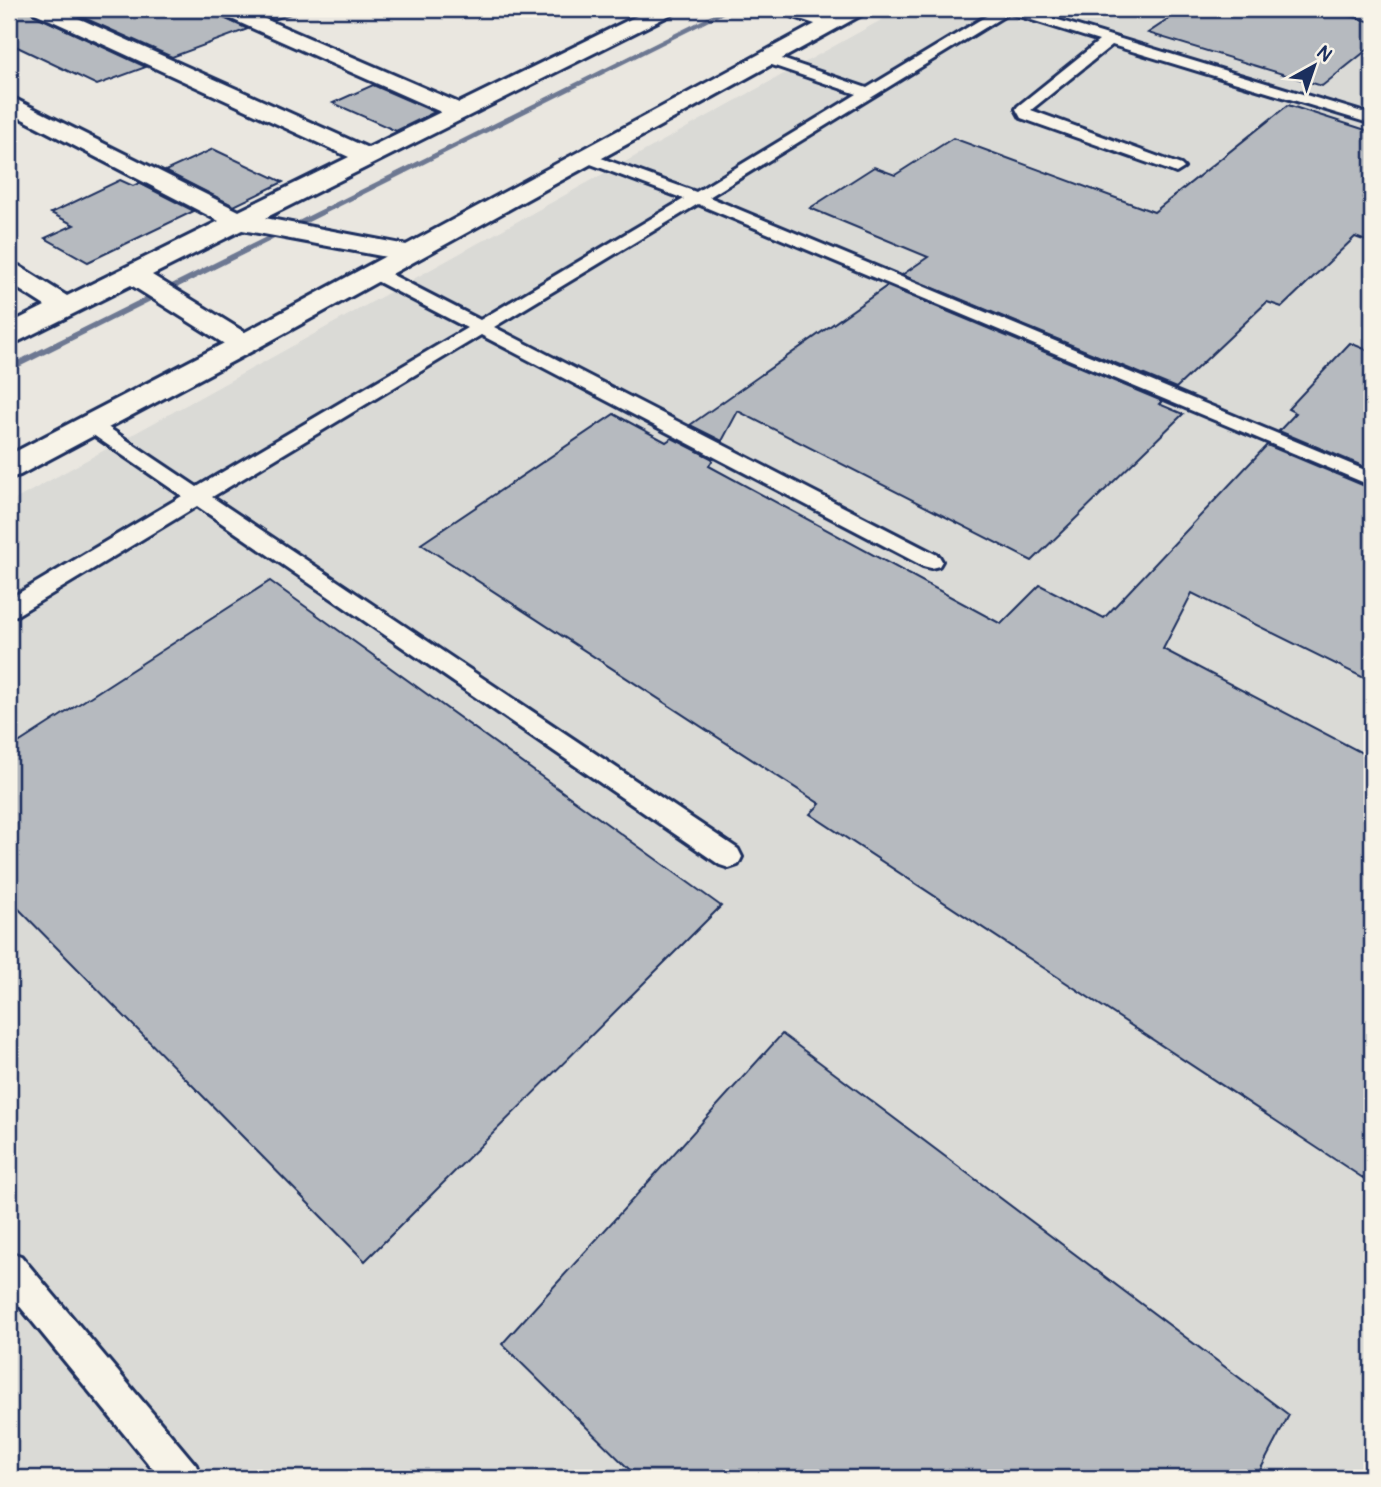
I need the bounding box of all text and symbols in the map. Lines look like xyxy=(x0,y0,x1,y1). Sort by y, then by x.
north arrow xyxy=(1280,32,1350,102)
text: N xyxy=(1312,40,1337,67)

